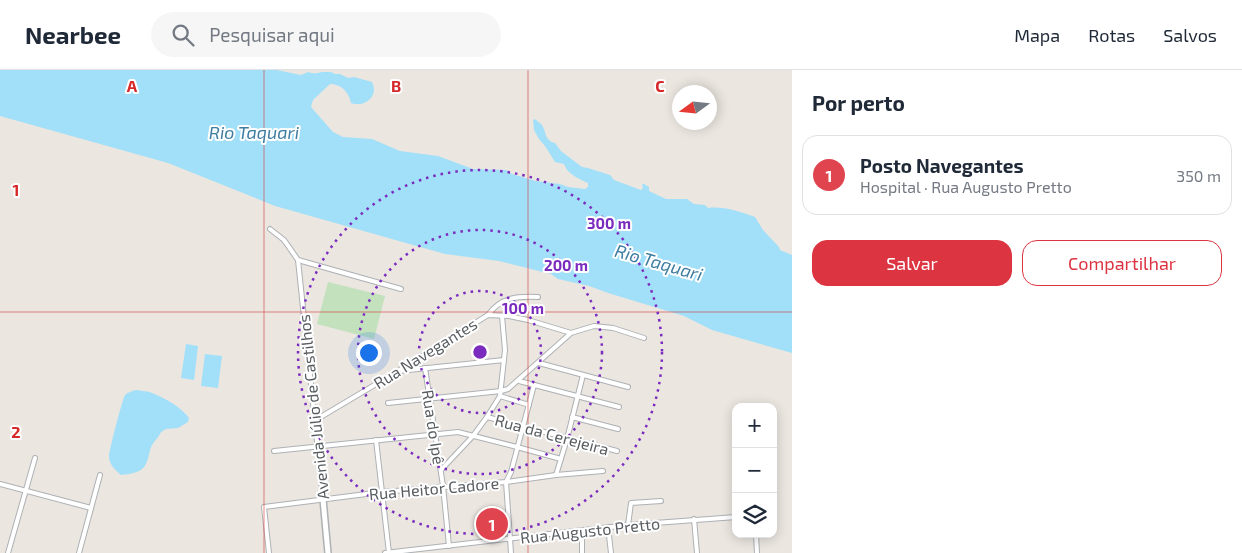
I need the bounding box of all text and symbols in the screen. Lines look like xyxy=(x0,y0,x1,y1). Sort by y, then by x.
search box xyxy=(151,12,501,57)
text: Nearbee xyxy=(25,20,121,49)
icon: search xyxy=(169,21,197,49)
text: Pesquisar aqui xyxy=(209,23,335,46)
text: Mapa xyxy=(1014,24,1060,46)
text: Rotas xyxy=(1088,24,1135,46)
text: Salvos xyxy=(1163,24,1217,46)
text: A xyxy=(127,76,138,95)
text: B xyxy=(391,76,401,95)
text: C xyxy=(655,76,665,95)
north arrow xyxy=(672,85,717,130)
text: Por perto xyxy=(812,90,905,115)
water label: Rio Taquari xyxy=(209,121,300,143)
text: Posto Navegantes xyxy=(860,154,1024,177)
text: 1 xyxy=(826,166,832,185)
text: 350 m xyxy=(1176,166,1221,185)
text: Hospital · Rua Augusto Pretto xyxy=(860,177,1072,196)
text: 1 xyxy=(13,180,19,199)
text: 300 m xyxy=(587,214,631,232)
water label: Rio Taquari xyxy=(613,239,706,285)
button: Salvar xyxy=(812,240,1012,286)
button: Compartilhar xyxy=(1022,240,1222,286)
text: 200 m xyxy=(544,256,588,274)
text: 100 m xyxy=(502,299,544,317)
street label: Avenida Júlio de Castilhos xyxy=(294,314,332,500)
street label: Rua Navegantes xyxy=(370,314,480,392)
your location xyxy=(356,340,382,366)
centre of rings xyxy=(471,343,489,361)
street label: Rua do Ipê xyxy=(419,388,449,466)
map controls xyxy=(732,403,777,538)
button: + xyxy=(732,403,777,448)
street label: Rua da Cerejeira xyxy=(493,410,611,459)
text: 2 xyxy=(11,422,21,441)
button: − xyxy=(732,448,777,493)
street label: Rua Heitor Cadore xyxy=(368,473,500,503)
button: layers xyxy=(732,493,777,538)
pin: 1 xyxy=(476,505,508,543)
street label: Rua Augusto Pretto xyxy=(519,513,661,547)

